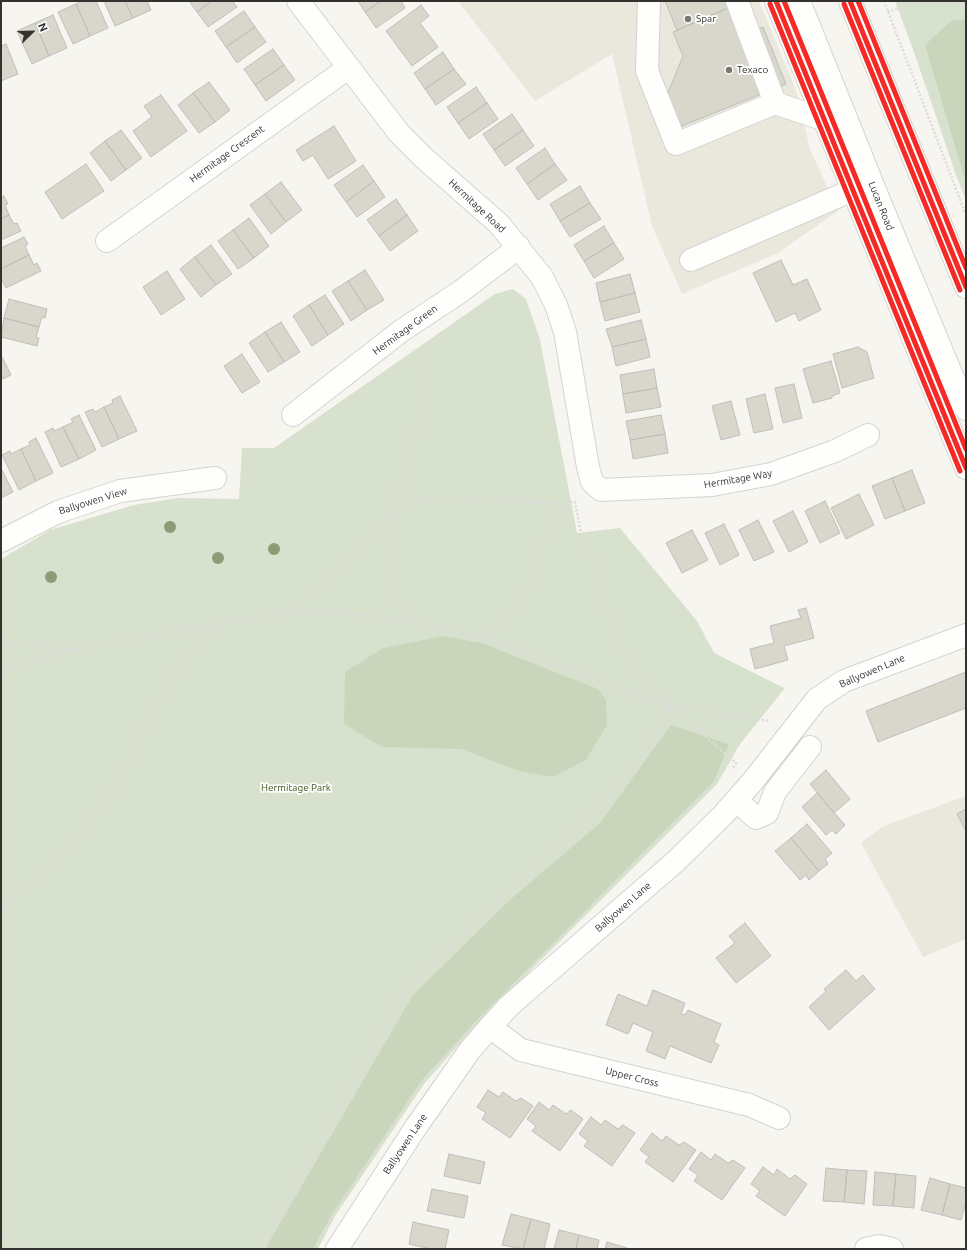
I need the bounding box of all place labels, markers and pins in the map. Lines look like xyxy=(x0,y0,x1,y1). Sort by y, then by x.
place label: Spar xyxy=(696,13,716,25)
marker: Spar xyxy=(683,14,693,24)
place label: Texaco xyxy=(737,64,768,76)
marker: Texaco xyxy=(724,65,734,75)

